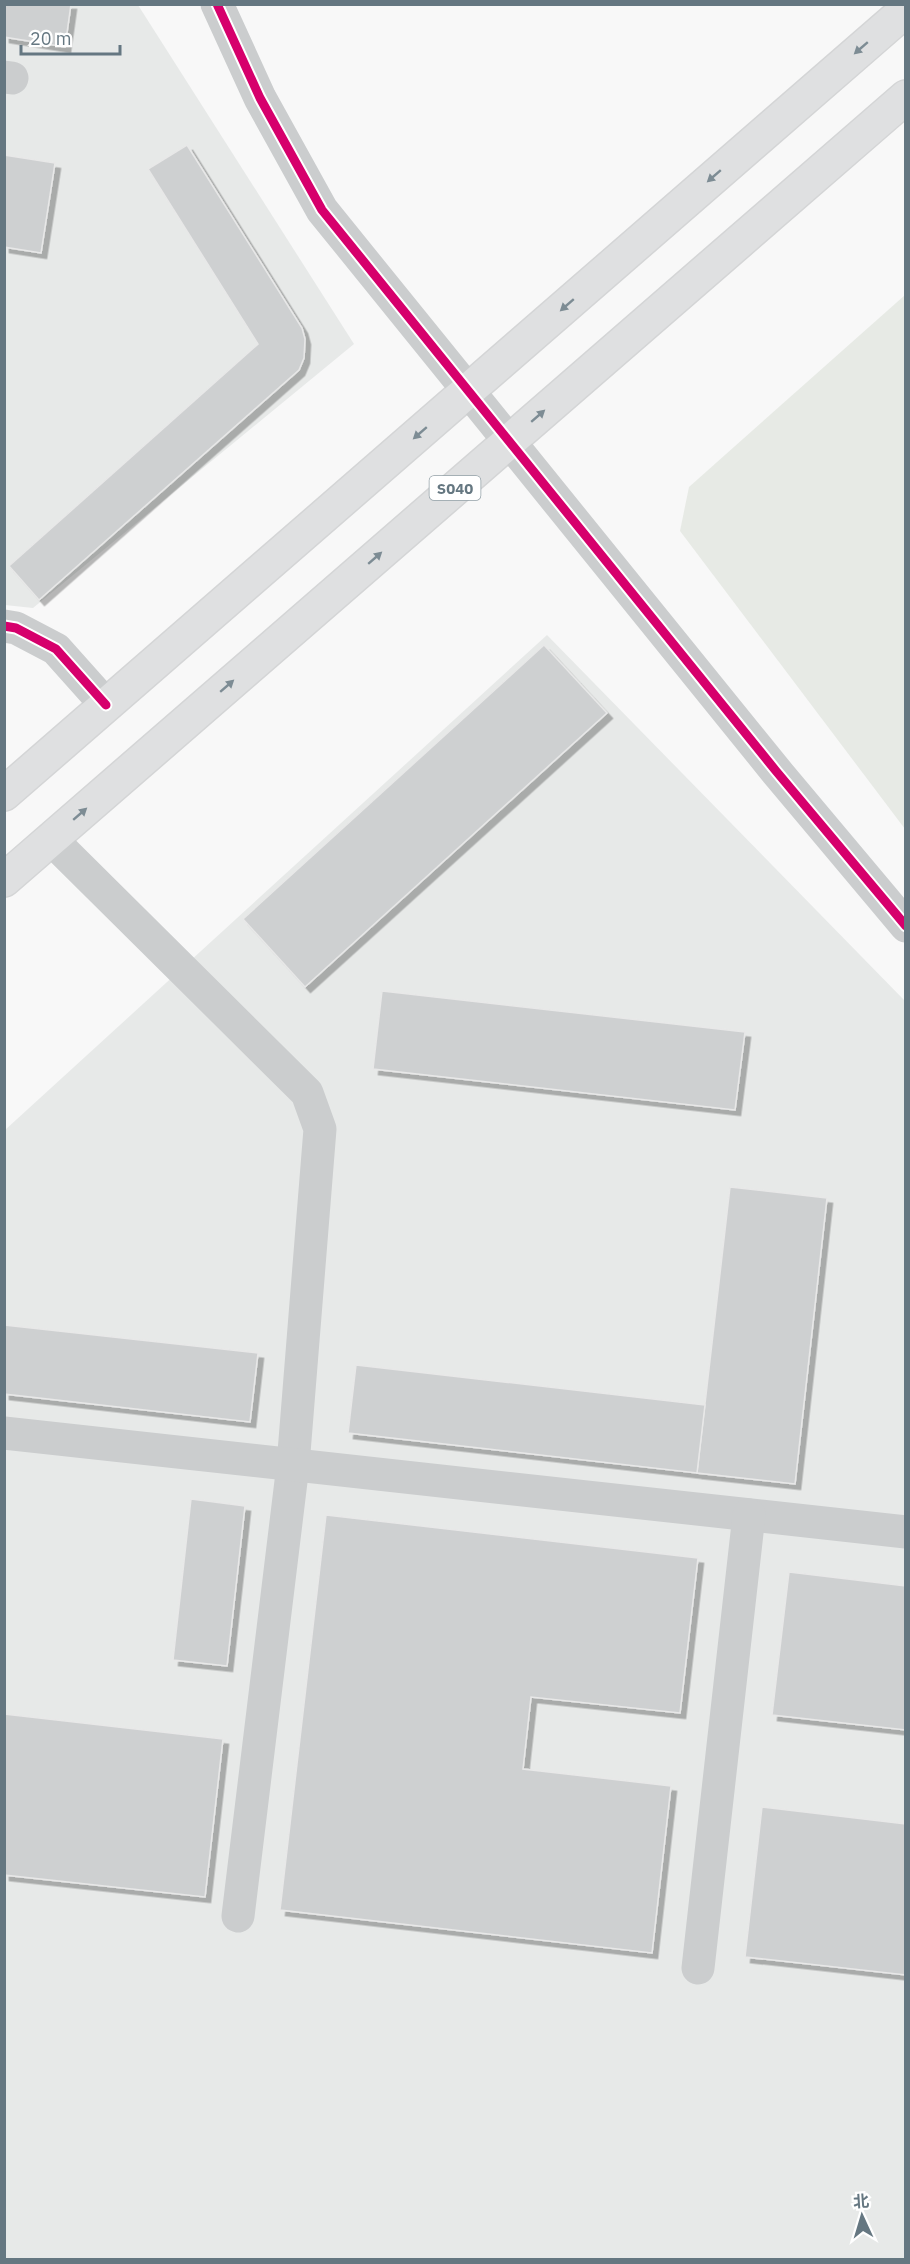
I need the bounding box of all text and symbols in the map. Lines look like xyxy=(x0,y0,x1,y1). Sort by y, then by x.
scale bar xyxy=(21,18,120,56)
text: 20 m xyxy=(30,27,72,50)
one-way arrow xyxy=(853,42,869,55)
one-way arrow xyxy=(706,170,722,183)
one-way arrow xyxy=(559,298,575,311)
one-way arrow xyxy=(530,410,546,423)
one-way arrow xyxy=(412,426,428,439)
road number: S040 xyxy=(430,476,480,500)
one-way arrow xyxy=(367,552,382,565)
one-way arrow xyxy=(220,679,235,693)
one-way arrow xyxy=(72,808,87,821)
north arrow xyxy=(832,2186,892,2246)
text: 北 xyxy=(852,2191,870,2212)

